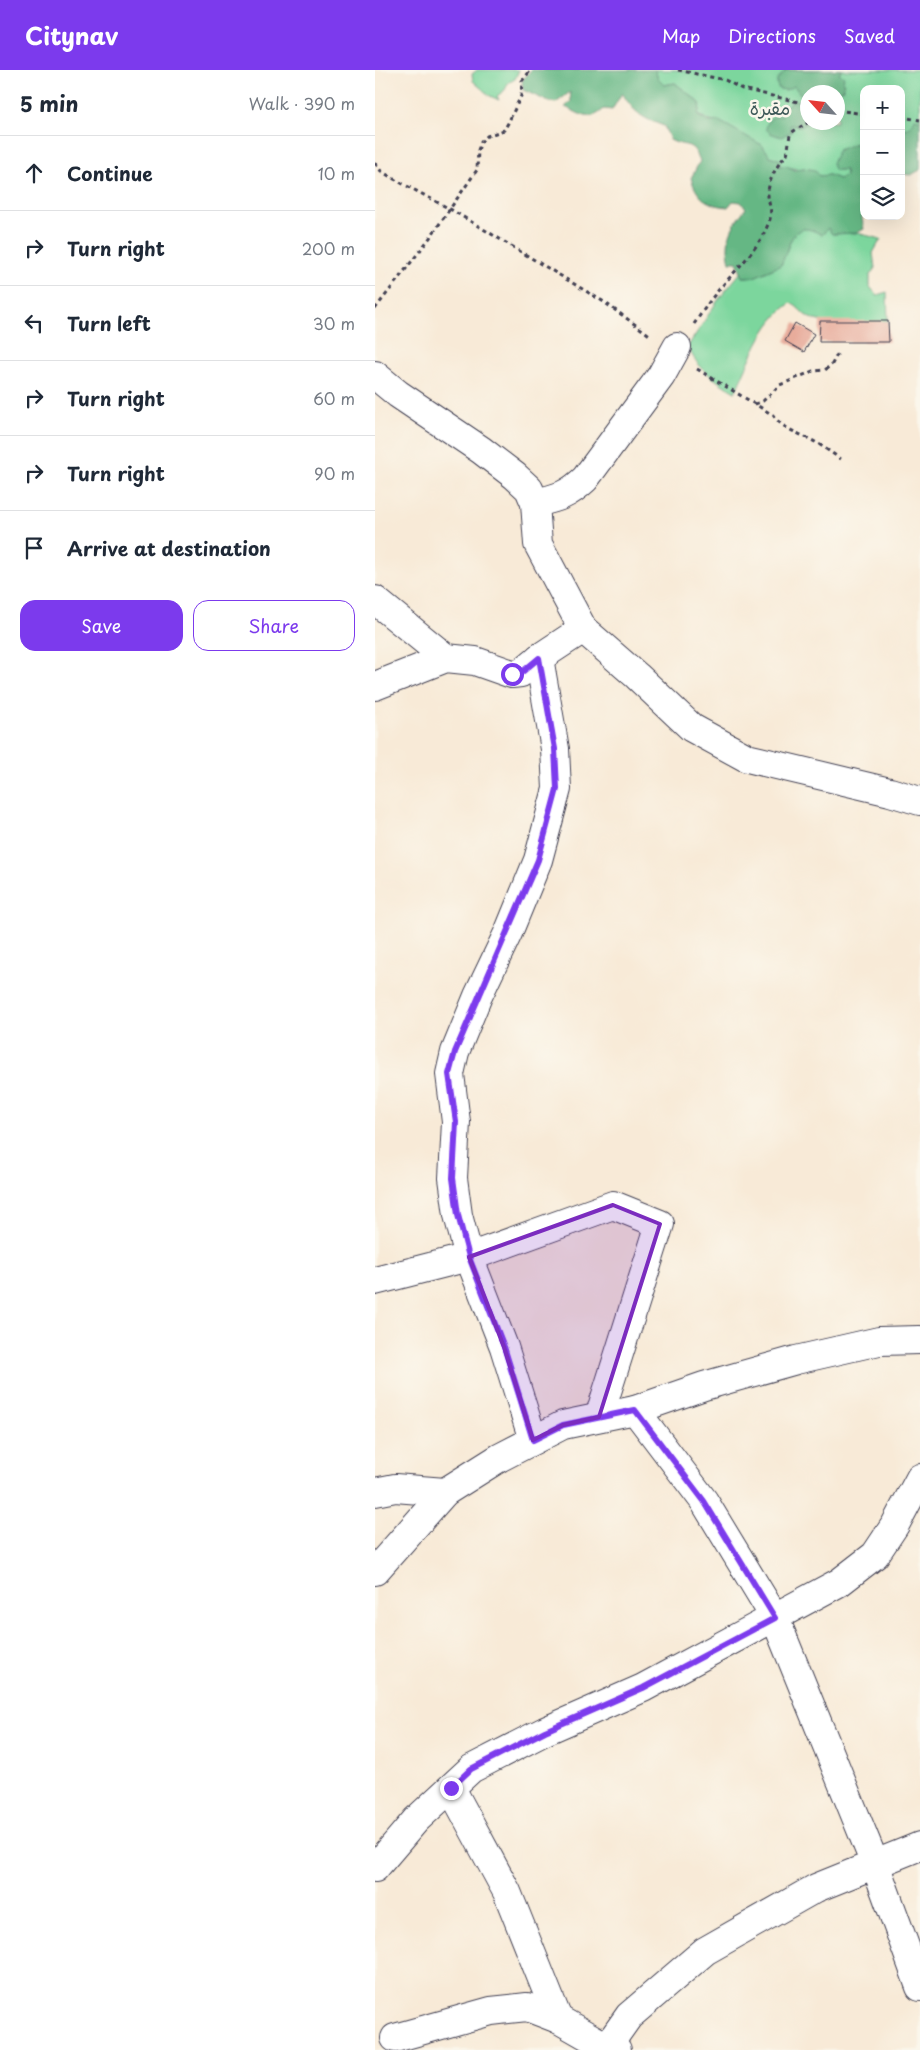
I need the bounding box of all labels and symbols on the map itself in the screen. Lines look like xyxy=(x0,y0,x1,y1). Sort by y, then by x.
north arrow xyxy=(800,85,845,130)
park label: مقبرة xyxy=(750,94,790,121)
route start xyxy=(501,663,524,686)
route end xyxy=(440,1777,463,1800)

